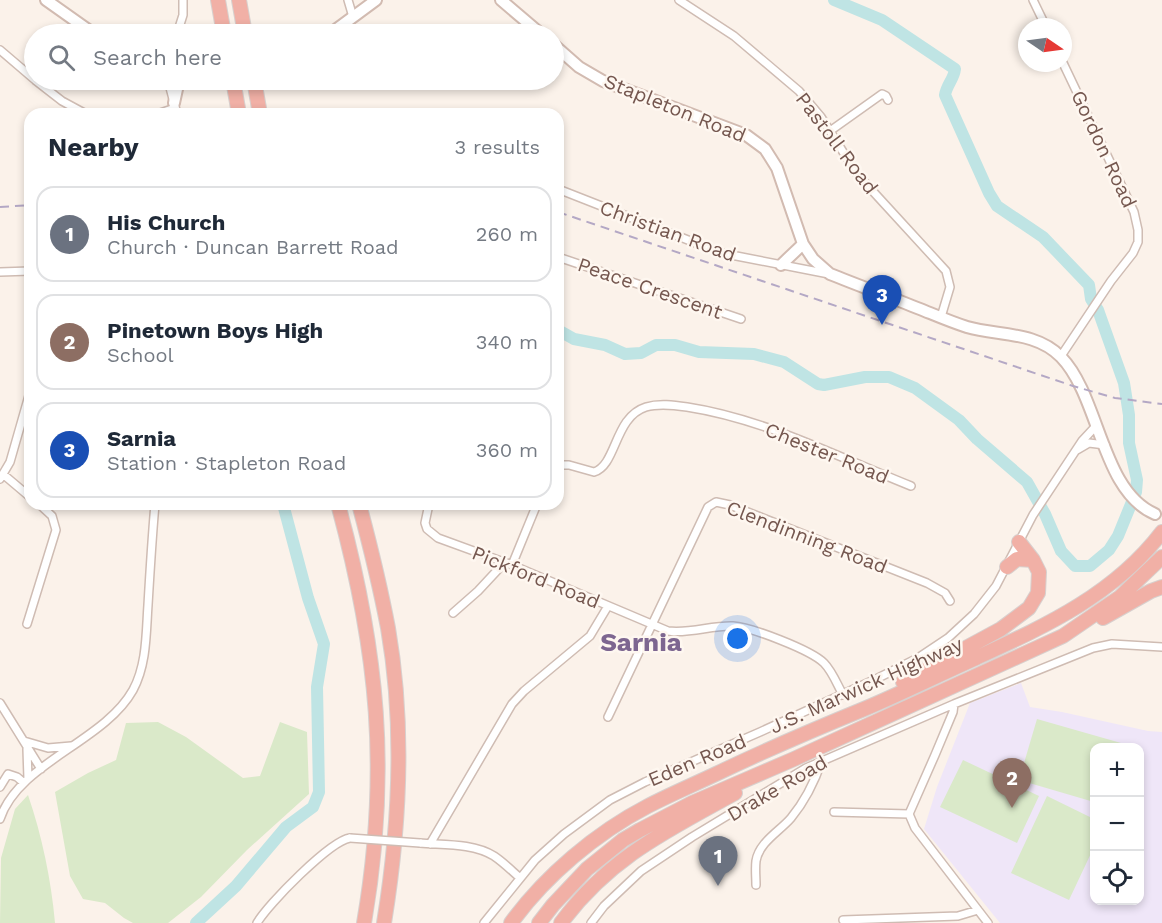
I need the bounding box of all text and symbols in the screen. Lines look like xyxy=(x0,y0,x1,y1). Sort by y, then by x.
north arrow xyxy=(1018,18,1072,72)
search box xyxy=(24,24,564,90)
icon: search xyxy=(45,41,78,74)
text: Search here xyxy=(93,45,222,70)
street label: Stapleton Road xyxy=(601,69,749,147)
street label: Gordon Road xyxy=(1066,86,1142,212)
street label: Pastoll Road xyxy=(791,87,883,199)
text: Nearby xyxy=(48,132,139,162)
text: 3 results xyxy=(455,135,540,159)
street label: Christian Road xyxy=(597,195,739,267)
text: His Church xyxy=(107,210,225,235)
text: 1 xyxy=(65,222,74,246)
text: 260 m xyxy=(476,222,538,246)
text: Church · Duncan Barrett Road xyxy=(107,235,399,259)
street label: Peace Crescent xyxy=(574,252,726,324)
pin: 3 xyxy=(862,276,902,325)
text: Pinetown Boys High xyxy=(107,318,323,343)
text: 2 xyxy=(64,330,75,354)
text: 340 m xyxy=(476,330,538,354)
text: School xyxy=(107,343,174,367)
street label: Chester Road xyxy=(762,417,892,489)
text: Sarnia xyxy=(107,426,176,451)
text: 3 xyxy=(64,438,75,462)
text: 360 m xyxy=(476,438,538,462)
text: Station · Stapleton Road xyxy=(107,451,346,475)
street label: Clendinning Road xyxy=(723,495,891,579)
street label: Pickford Road xyxy=(469,540,603,614)
your location xyxy=(723,624,752,653)
district label: Sarnia xyxy=(600,627,682,657)
street label: J.S. Marwick Highway xyxy=(766,631,967,738)
street label: Eden Road xyxy=(644,729,750,791)
map controls xyxy=(1090,743,1144,905)
button: + xyxy=(1090,743,1144,797)
street label: Drake Road xyxy=(723,750,831,826)
pin: 2 xyxy=(992,758,1032,808)
button: − xyxy=(1090,797,1144,851)
pin: 1 xyxy=(698,836,738,886)
button: locate xyxy=(1090,851,1144,905)

